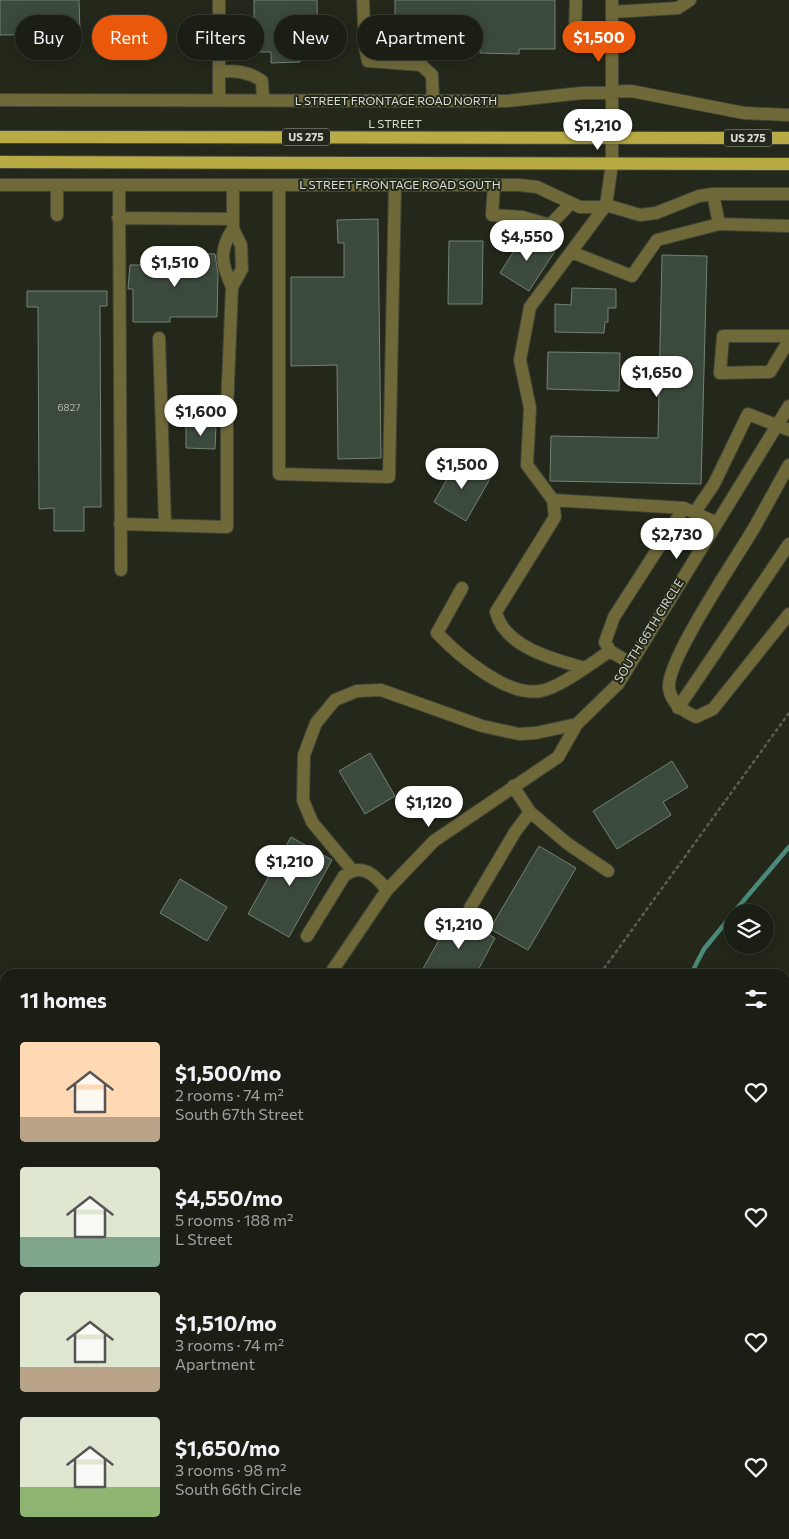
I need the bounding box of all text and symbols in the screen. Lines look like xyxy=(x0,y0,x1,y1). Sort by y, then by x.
chip: Buy xyxy=(15,15,82,60)
chip: Rent xyxy=(92,15,167,60)
chip: Filters xyxy=(177,15,264,60)
chip: New xyxy=(274,15,347,60)
chip: Apartment xyxy=(357,15,483,60)
pin: $1,500 xyxy=(558,20,640,63)
text: $1,500 xyxy=(573,27,625,46)
street label: L STREET FRONTAGE ROAD NORTH xyxy=(295,93,497,107)
pin: $1,210 xyxy=(557,108,639,151)
text: $1,210 xyxy=(574,115,622,134)
street label: L STREET xyxy=(368,116,422,130)
road number: US 275 xyxy=(282,128,330,146)
road number: US 275 xyxy=(724,130,772,146)
street label: L STREET FRONTAGE ROAD SOUTH xyxy=(299,177,501,191)
pin: $4,550 xyxy=(486,220,568,262)
text: $4,550 xyxy=(501,226,553,245)
pin: $1,510 xyxy=(134,246,216,288)
text: $1,510 xyxy=(151,252,199,271)
pin: $1,650 xyxy=(616,356,698,398)
text: $1,650 xyxy=(632,362,682,381)
pin: $1,600 xyxy=(160,394,242,437)
house number: 6827 xyxy=(58,401,80,413)
text: $1,600 xyxy=(175,401,227,420)
pin: $1,500 xyxy=(421,448,503,490)
text: $1,500 xyxy=(436,454,488,473)
pin: $2,730 xyxy=(636,518,718,560)
text: $2,730 xyxy=(652,524,702,543)
street label: SOUTH 66TH CIRCLE xyxy=(611,576,686,685)
pin: $1,120 xyxy=(388,786,470,828)
text: $1,120 xyxy=(406,792,452,811)
pin: $1,210 xyxy=(249,844,331,887)
text: $1,210 xyxy=(266,851,314,870)
map controls xyxy=(724,904,774,954)
button: layers xyxy=(724,904,774,954)
pin: $1,210 xyxy=(418,908,500,950)
text: $1,210 xyxy=(435,914,483,933)
icon: filters xyxy=(742,985,770,1013)
text: 11 homes xyxy=(20,987,107,1012)
text: $1,500/mo xyxy=(175,1060,281,1085)
icon: home xyxy=(60,1062,120,1122)
icon: heart xyxy=(742,1078,770,1106)
text: 2 rooms · 74 m² xyxy=(175,1085,284,1104)
text: South 67th Street xyxy=(175,1104,304,1123)
text: $4,550/mo xyxy=(175,1185,283,1210)
icon: home xyxy=(60,1187,120,1247)
icon: heart xyxy=(742,1203,770,1231)
text: 5 rooms · 188 m² xyxy=(175,1210,293,1229)
text: L Street xyxy=(175,1229,232,1248)
text: $1,510/mo xyxy=(175,1310,277,1335)
icon: home xyxy=(60,1312,120,1372)
icon: heart xyxy=(742,1328,770,1356)
text: 3 rooms · 74 m² xyxy=(175,1335,284,1354)
text: Apartment xyxy=(175,1354,255,1373)
text: $1,650/mo xyxy=(175,1435,280,1460)
icon: home xyxy=(60,1437,120,1497)
icon: heart xyxy=(742,1453,770,1481)
text: 3 rooms · 98 m² xyxy=(175,1460,286,1479)
text: South 66th Circle xyxy=(175,1479,302,1498)

